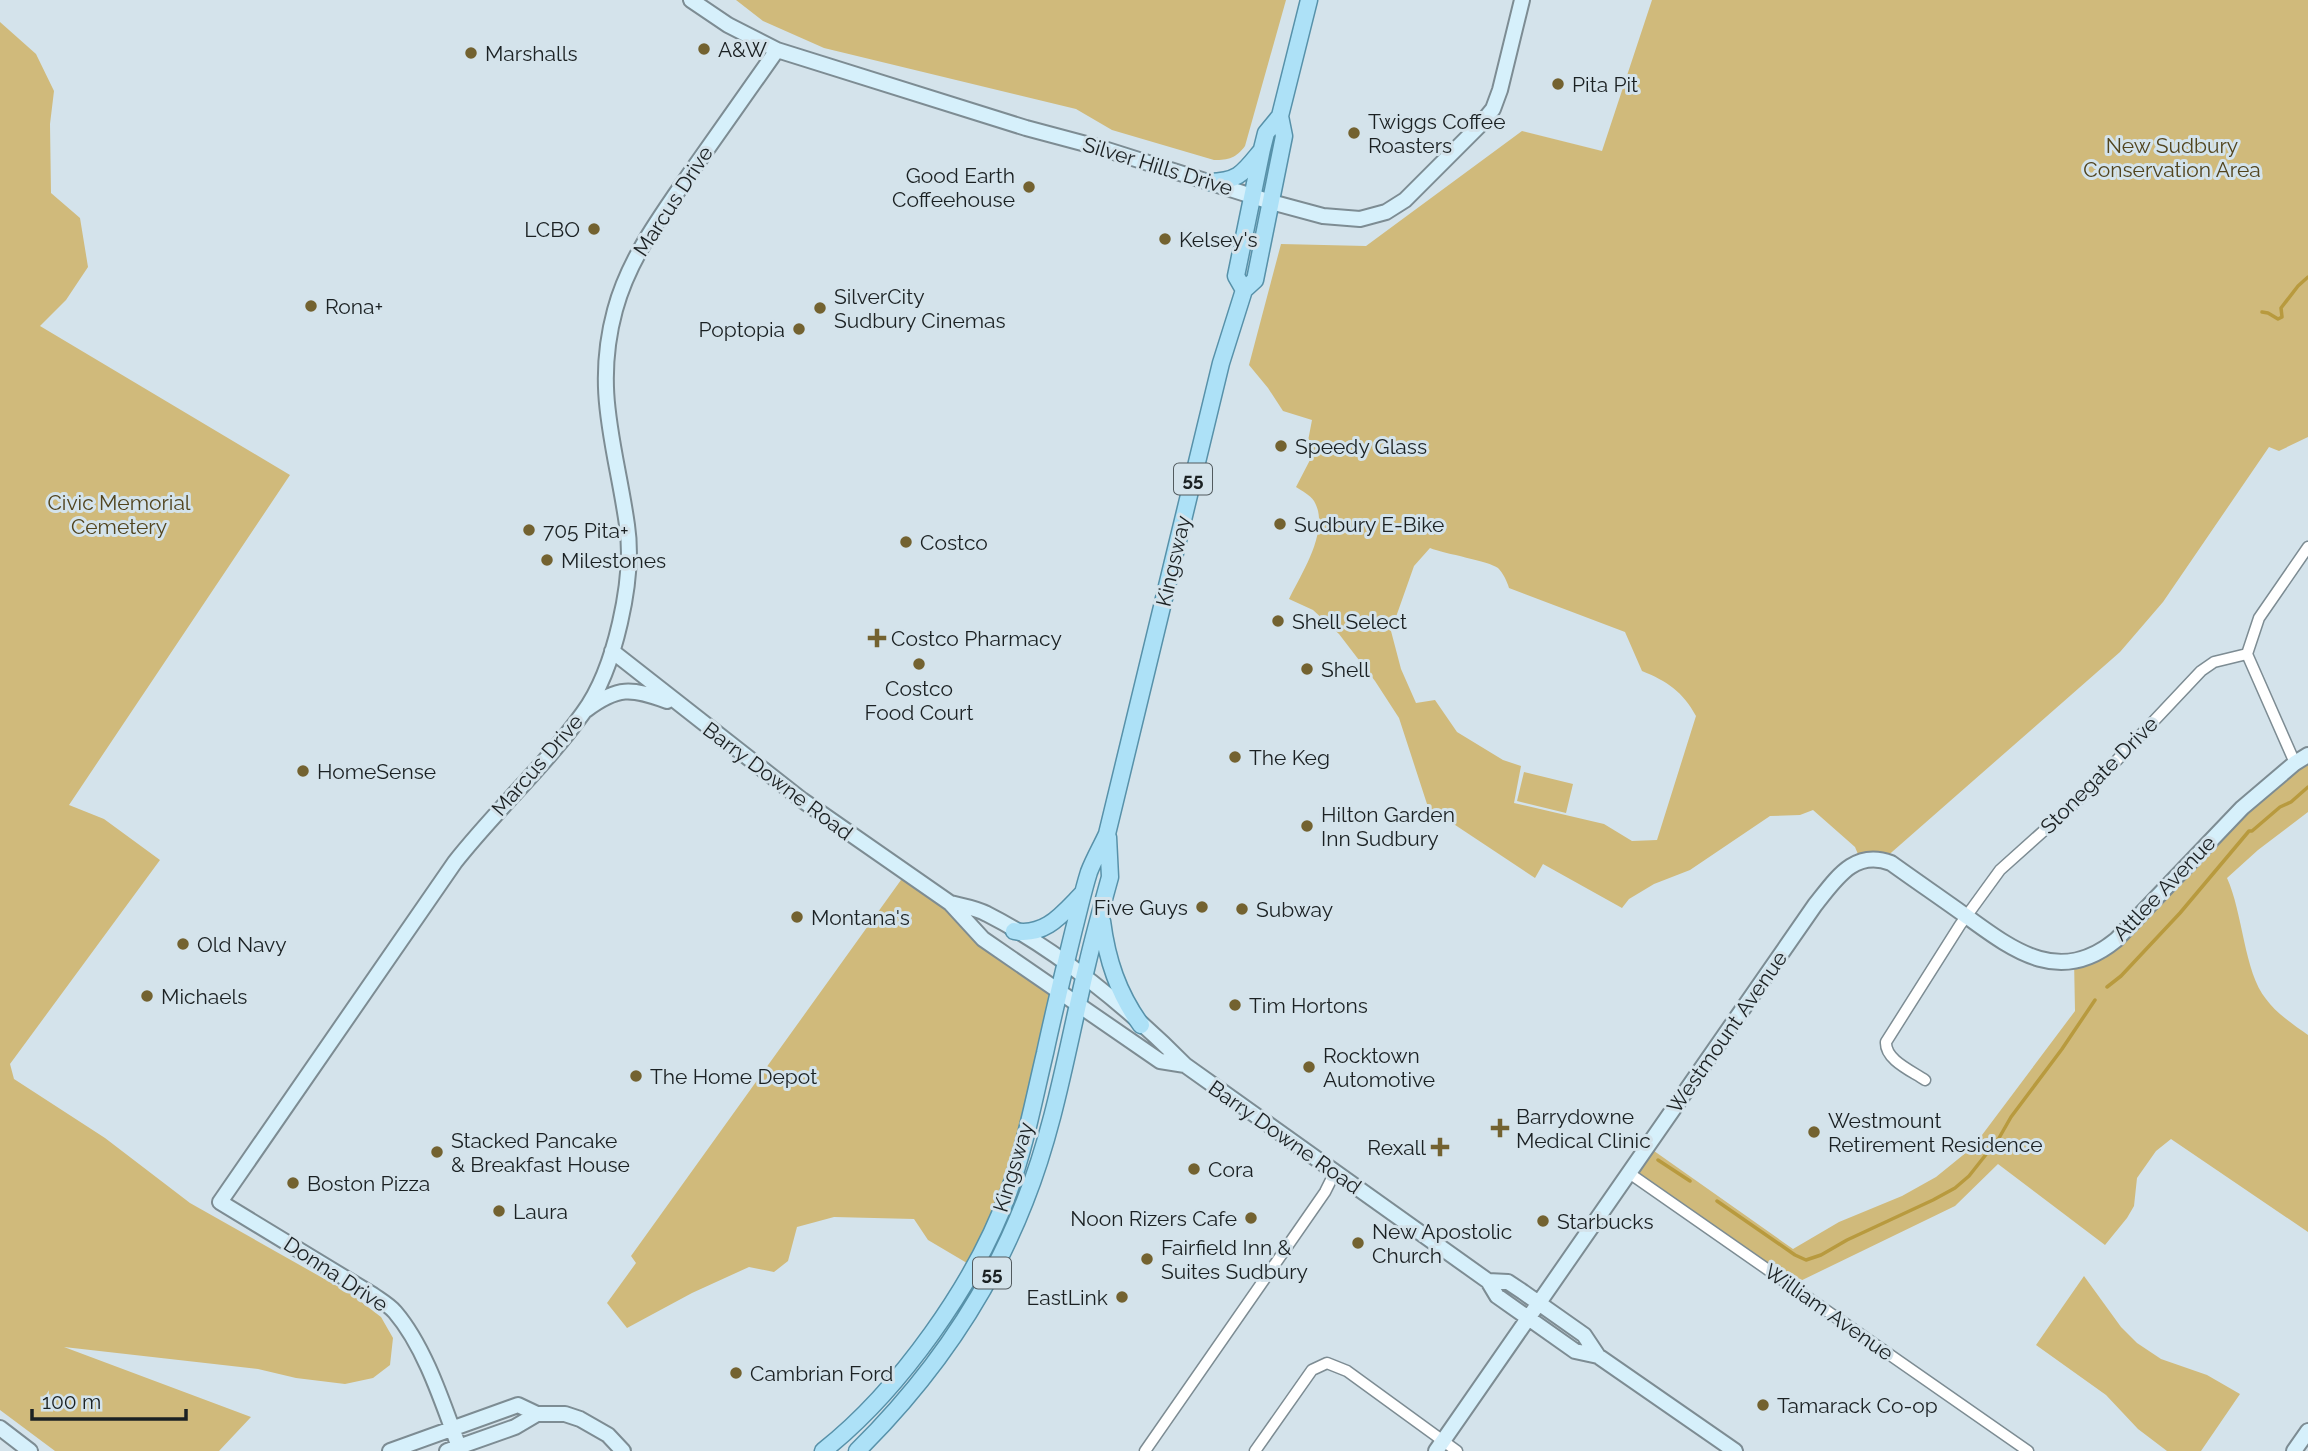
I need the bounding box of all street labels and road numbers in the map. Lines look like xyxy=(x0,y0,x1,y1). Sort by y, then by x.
street label: Silver Hills Drive xyxy=(1080,131,1236,201)
street label: Marcus Drive xyxy=(628,141,718,261)
road number: 55 xyxy=(1174,464,1212,494)
street label: Kingsway xyxy=(1150,513,1196,609)
street label: Marcus Drive xyxy=(486,709,588,821)
street label: Stonegate Drive xyxy=(2035,711,2163,839)
street label: Barry Downe Road xyxy=(698,717,858,845)
street label: Attlee Avenue xyxy=(2108,830,2220,946)
street label: Westmount Avenue xyxy=(1662,946,1792,1118)
street label: Barry Downe Road xyxy=(1204,1075,1366,1199)
street label: Kingsway xyxy=(988,1119,1038,1215)
street label: Donna Drive xyxy=(279,1231,393,1317)
road number: 55 xyxy=(973,1258,1011,1288)
street label: William Avenue xyxy=(1760,1258,1898,1366)

